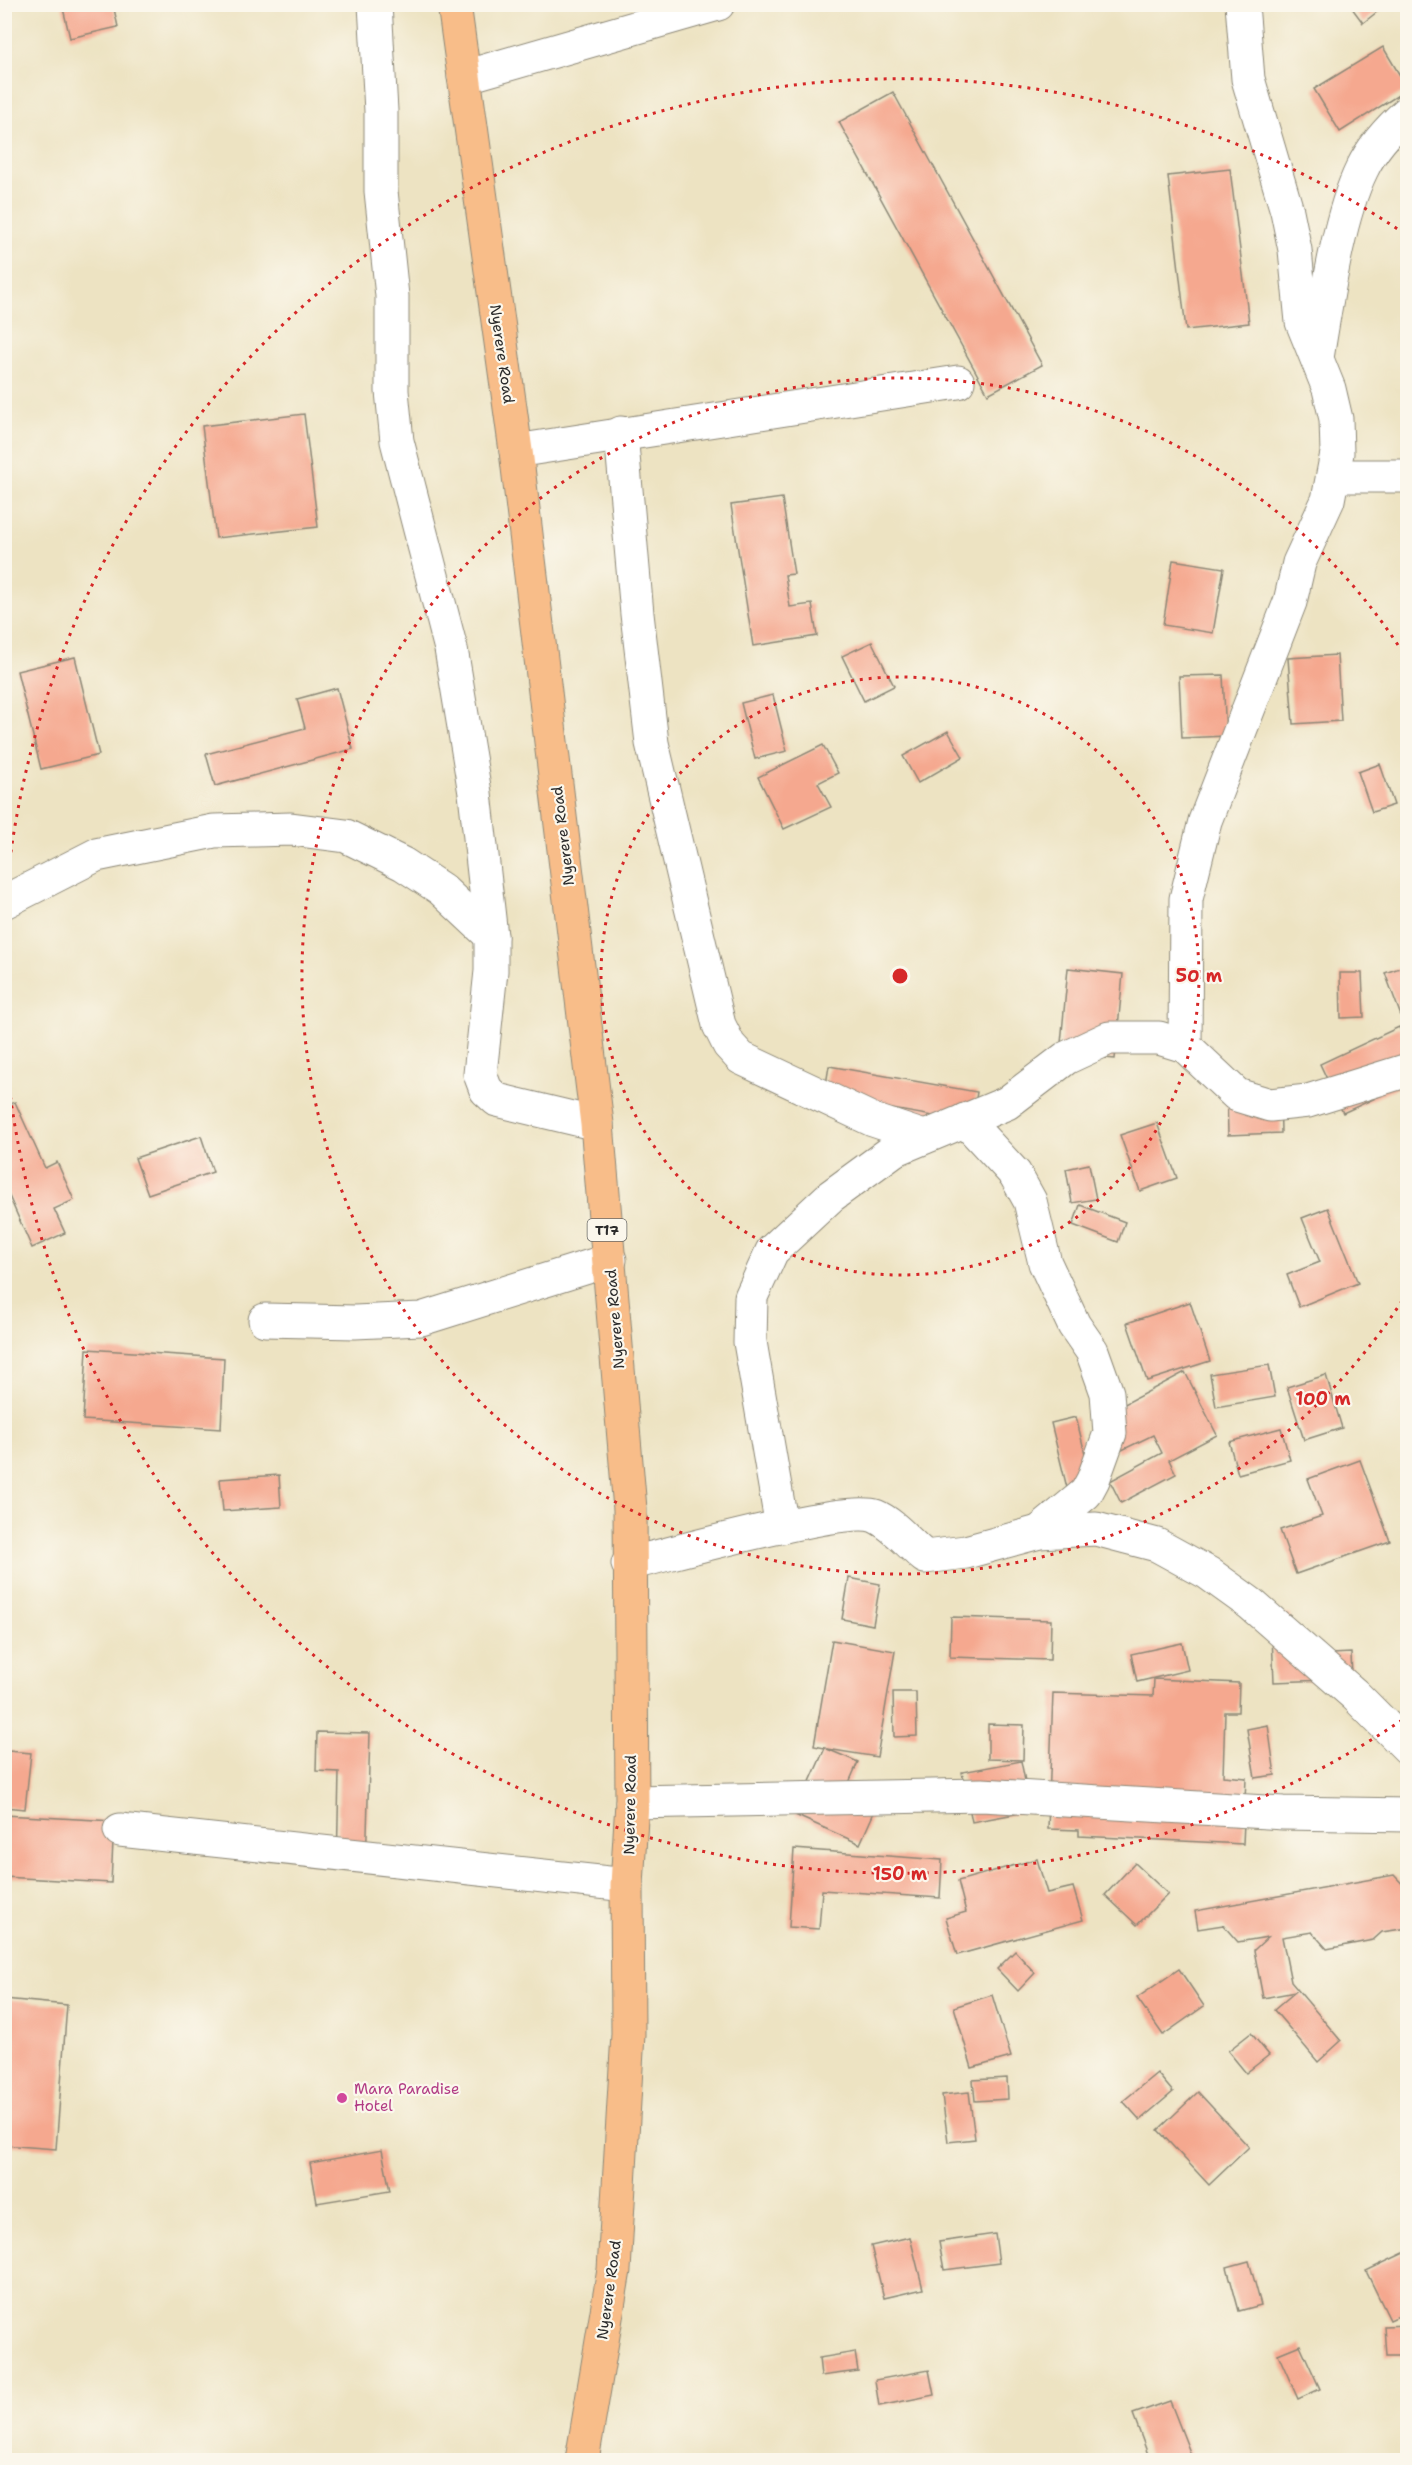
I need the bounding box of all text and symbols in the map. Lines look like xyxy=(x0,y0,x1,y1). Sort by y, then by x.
street label: Nyerere Road xyxy=(485,303,519,405)
street label: Nyerere Road xyxy=(547,785,579,887)
text: 50 m xyxy=(1176,964,1223,988)
centre of rings xyxy=(890,966,910,986)
road number: T17 xyxy=(588,1219,626,1241)
street label: Nyerere Road xyxy=(601,1268,629,1370)
text: 100 m xyxy=(1295,1387,1351,1411)
street label: Nyerere Road xyxy=(619,1754,641,1855)
text: 150 m xyxy=(873,1862,928,1886)
place label: Mara Paradise Hotel xyxy=(354,2079,459,2116)
marker: Mara Paradise Hotel xyxy=(335,2091,349,2105)
street label: Nyerere Road xyxy=(592,2239,626,2341)

